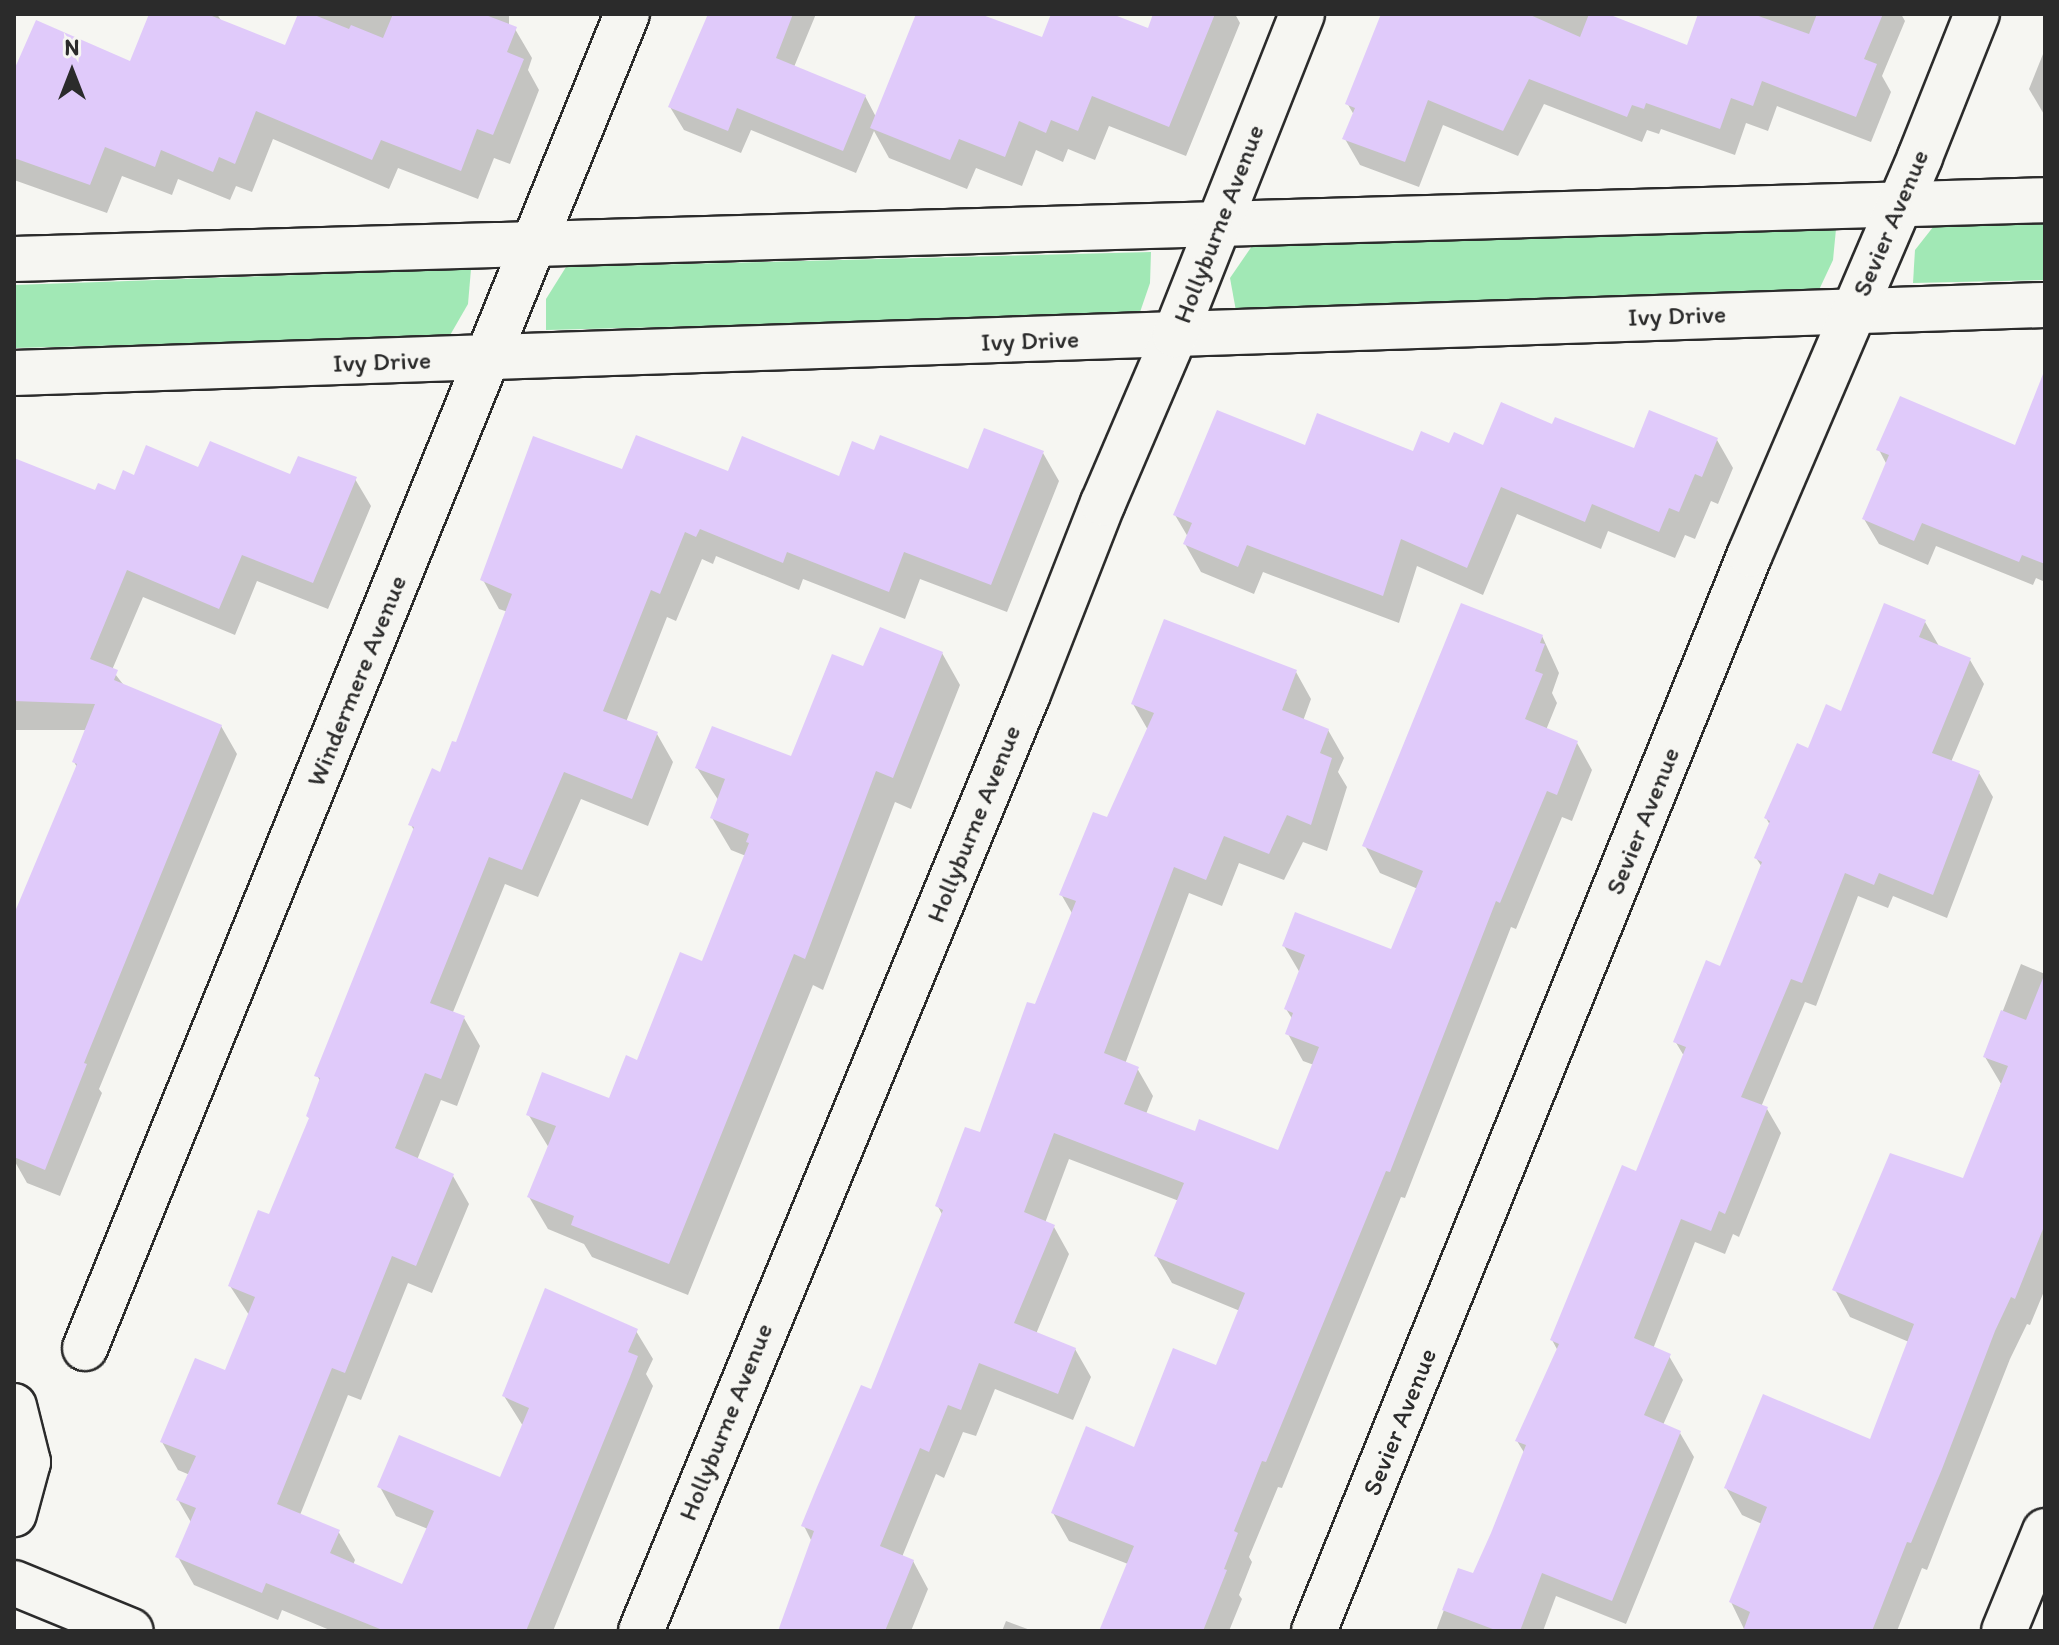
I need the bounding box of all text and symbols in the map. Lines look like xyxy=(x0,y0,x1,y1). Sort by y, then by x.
north arrow xyxy=(32,32,112,112)
text: N xyxy=(65,34,79,61)
street label: Hollyburne Avenue xyxy=(1167,120,1271,328)
street label: Sevier Avenue xyxy=(1846,145,1936,301)
street label: Ivy Drive xyxy=(1627,299,1727,333)
street label: Ivy Drive xyxy=(980,324,1080,358)
street label: Ivy Drive xyxy=(332,345,432,379)
street label: Windermere Avenue xyxy=(301,571,413,791)
street label: Hollyburne Avenue xyxy=(920,721,1028,927)
street label: Sevier Avenue xyxy=(1599,743,1687,899)
street label: Hollyburne Avenue xyxy=(672,1319,780,1525)
street label: Sevier Avenue xyxy=(1356,1344,1444,1500)

